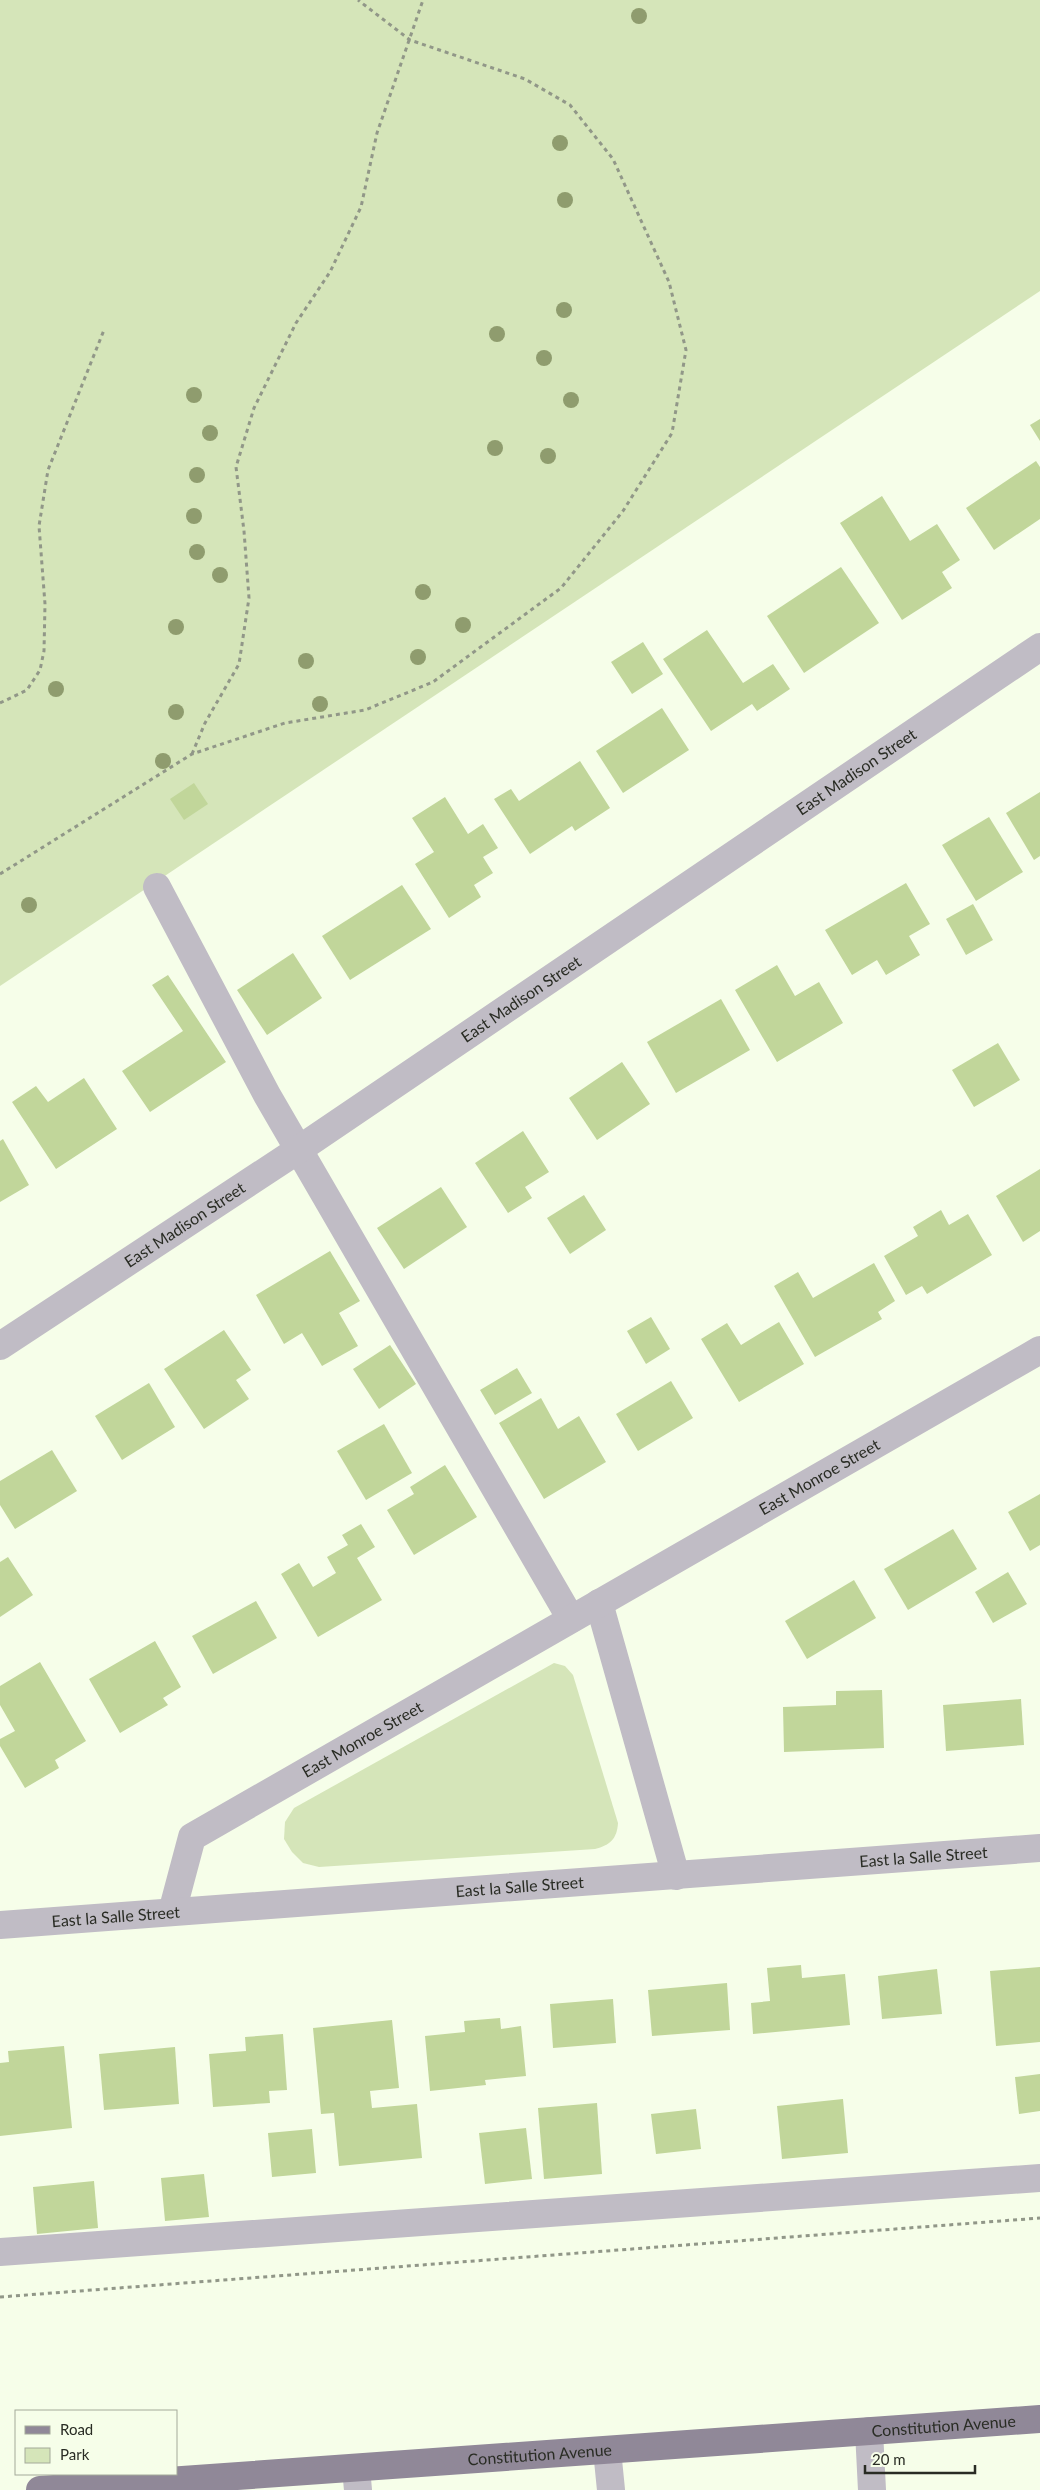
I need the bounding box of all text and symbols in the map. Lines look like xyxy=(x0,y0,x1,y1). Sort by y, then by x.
street label: East Madison Street xyxy=(792,724,920,819)
street label: East Madison Street xyxy=(457,951,584,1046)
street label: East Madison Street xyxy=(120,1177,249,1271)
street label: East Monroe Street xyxy=(755,1434,883,1518)
street label: East Monroe Street xyxy=(298,1697,426,1781)
street label: East la Salle Street xyxy=(859,1842,989,1870)
street label: East la Salle Street xyxy=(455,1872,585,1900)
street label: East la Salle Street xyxy=(51,1902,181,1930)
legend xyxy=(15,2410,178,2475)
street label: Constitution Avenue xyxy=(871,2411,1016,2440)
text: Road xyxy=(60,2420,93,2438)
street label: Constitution Avenue xyxy=(467,2439,612,2469)
scale bar xyxy=(865,2442,975,2474)
text: Park xyxy=(60,2445,90,2463)
text: 20 m xyxy=(872,2450,906,2468)

